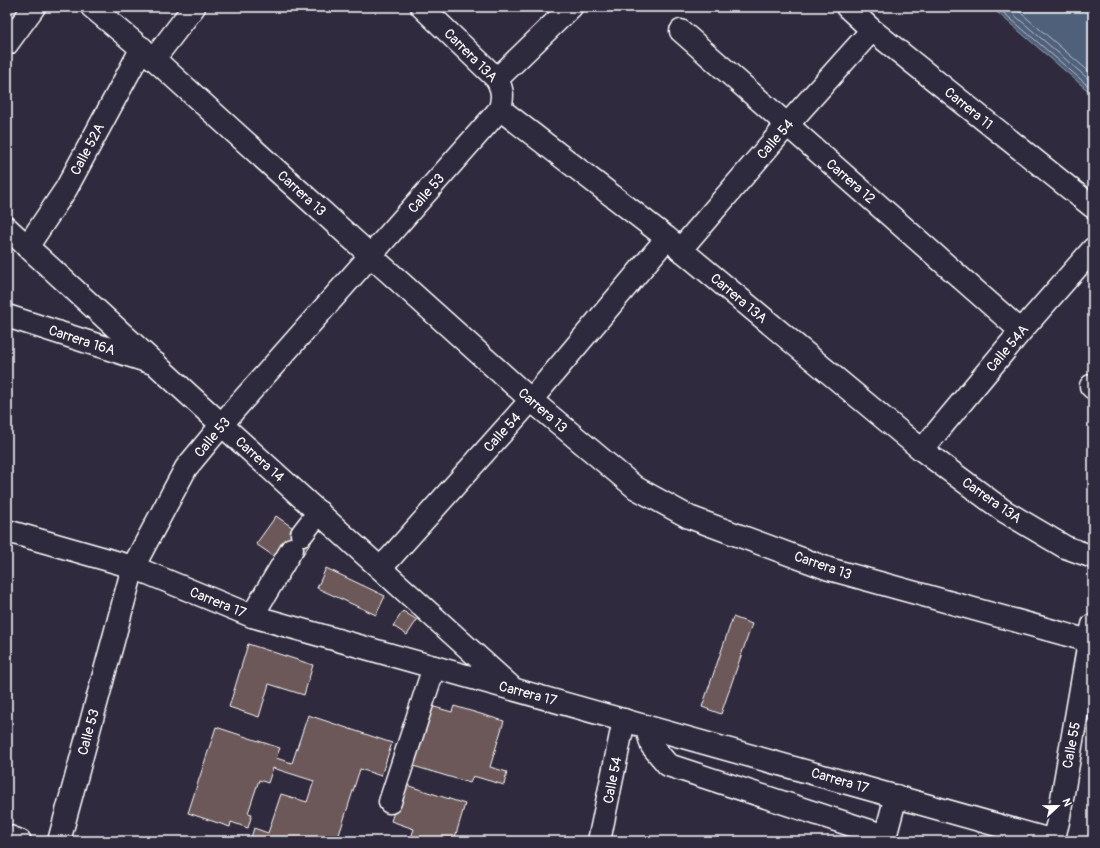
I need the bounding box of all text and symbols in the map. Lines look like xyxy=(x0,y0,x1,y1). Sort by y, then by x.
street label: Carrera 13A xyxy=(440,25,501,86)
street label: Carrera 11 xyxy=(941,84,996,133)
street label: Calle 54 xyxy=(753,116,797,163)
street label: Calle 52A xyxy=(67,120,108,178)
street label: Carrera 12 xyxy=(823,155,879,207)
street label: Carrera 13 xyxy=(274,167,330,220)
street label: Calle 53 xyxy=(404,170,448,217)
street label: Carrera 13A xyxy=(707,270,770,327)
street label: Calle 54A xyxy=(983,321,1032,375)
street label: Carrera 16A xyxy=(46,322,117,359)
street label: Carrera 13 xyxy=(515,384,571,436)
street label: Calle 54 xyxy=(480,409,525,456)
street label: Calle 53 xyxy=(191,414,234,461)
street label: Carrera 14 xyxy=(232,433,288,486)
street label: Carrera 13A xyxy=(959,474,1025,527)
street label: Carrera 13 xyxy=(792,548,854,583)
street label: Carrera 17 xyxy=(187,583,249,622)
street label: Carrera 17 xyxy=(497,678,559,710)
street label: Calle 53 xyxy=(74,707,103,757)
street label: Calle 55 xyxy=(1059,720,1084,770)
street label: Calle 54 xyxy=(600,755,625,805)
street label: Carrera 17 xyxy=(809,764,871,797)
north arrow xyxy=(1038,786,1078,826)
text: N xyxy=(1059,797,1074,809)

